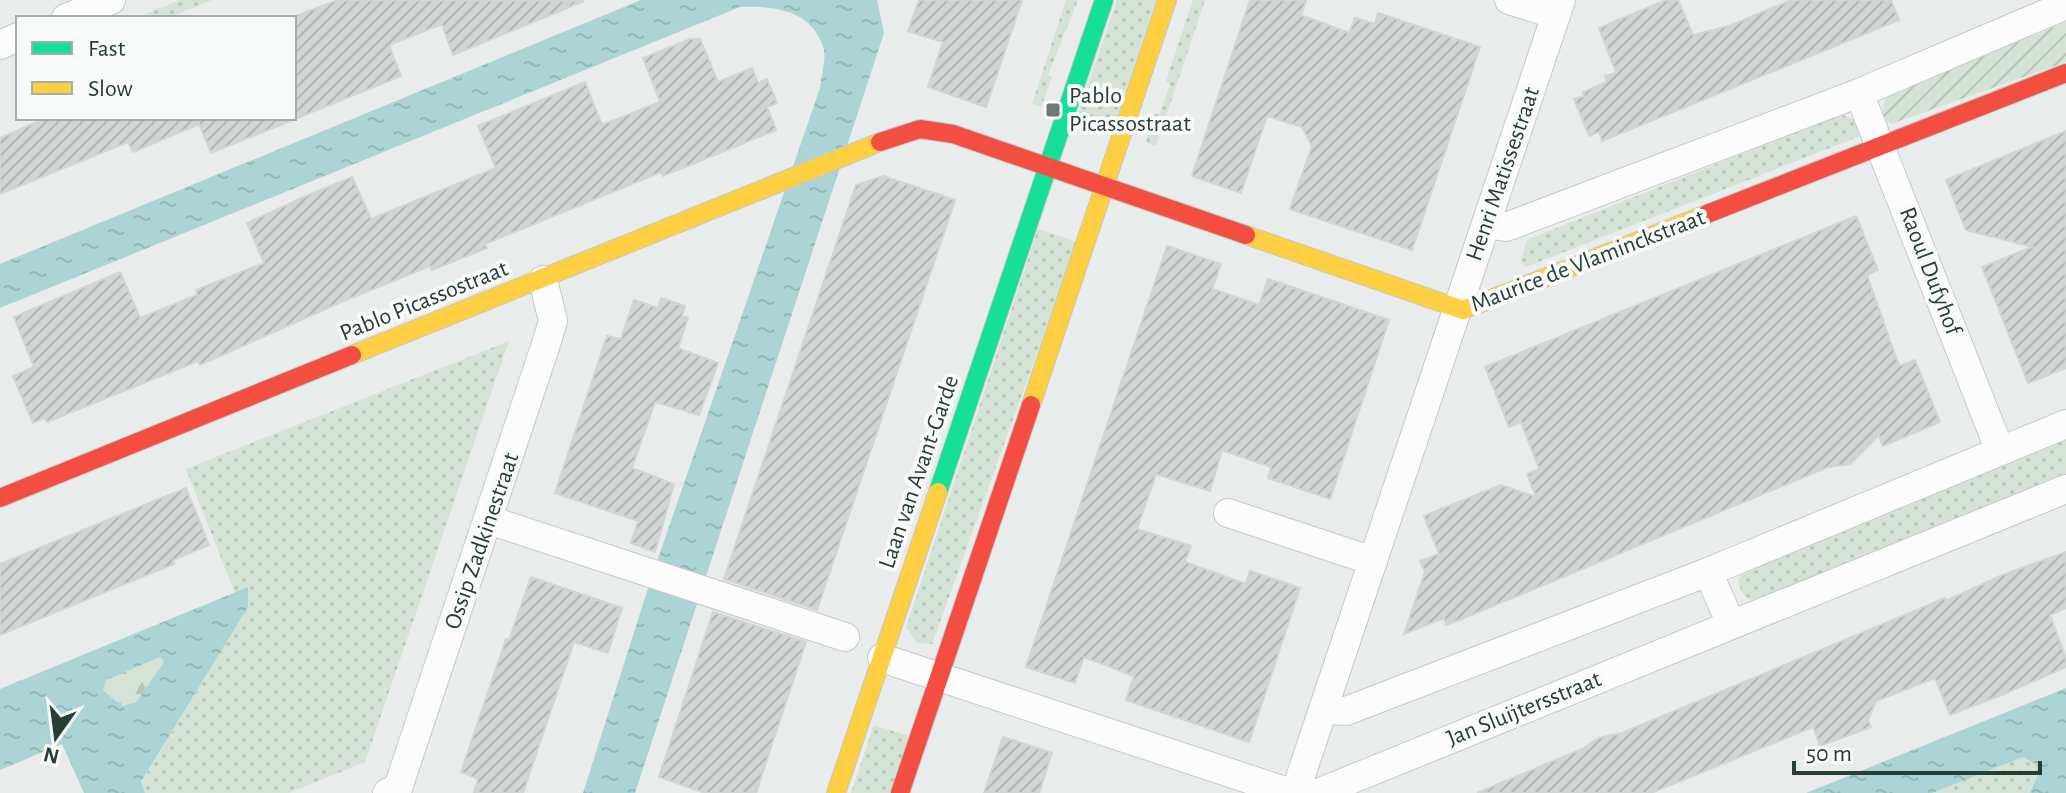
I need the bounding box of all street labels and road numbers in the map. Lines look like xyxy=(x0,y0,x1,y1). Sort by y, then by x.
street label: Henri Matissestraat xyxy=(1462,83,1544,264)
street label: Raoul Dufyhof xyxy=(1895,204,1966,340)
street label: Maurice de Vlaminckstraat xyxy=(1468,205,1709,317)
street label: Pablo Picassostraat xyxy=(337,256,512,346)
street label: Laan van Avant-Garde xyxy=(875,372,963,572)
street label: Ossip Zadkinestraat xyxy=(441,449,524,632)
street label: Jan Sluijtersstraat xyxy=(1443,667,1605,751)

